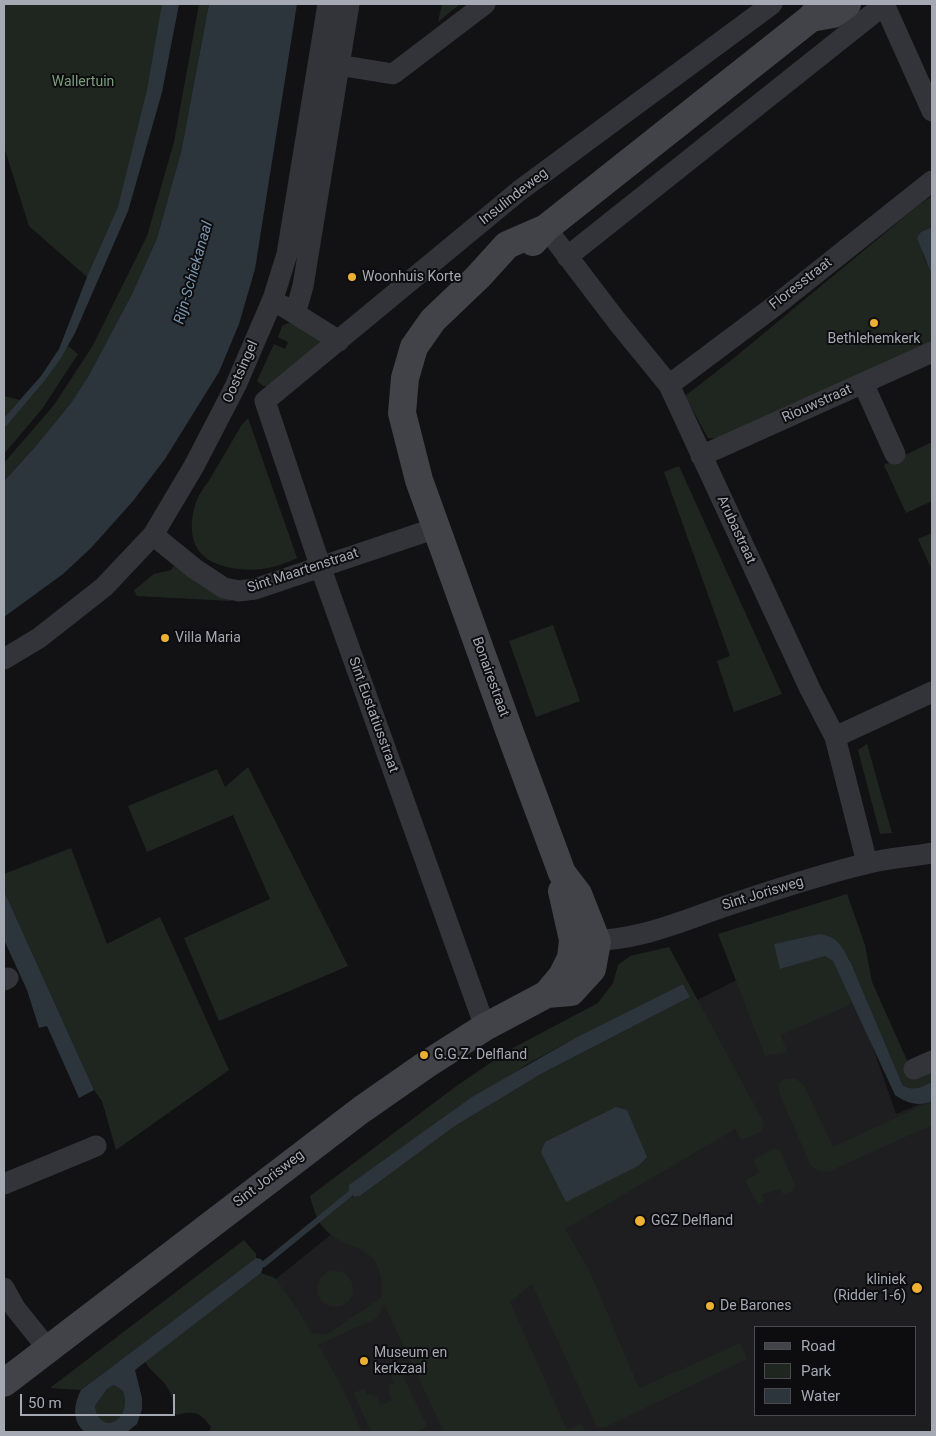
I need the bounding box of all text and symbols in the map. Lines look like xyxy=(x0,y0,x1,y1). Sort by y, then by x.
park label: Wallertuin xyxy=(52,74,114,90)
street label: Insulindeweg xyxy=(476,165,552,229)
water label: Rijn-Schiekanaal xyxy=(171,219,217,327)
street label: Floresstraat xyxy=(766,254,836,314)
place label: Woonhuis Korte xyxy=(362,269,461,285)
marker: Woonhuis Korte xyxy=(346,271,358,283)
marker: Bethlehemkerk xyxy=(868,317,880,329)
place label: Bethlehemkerk xyxy=(828,331,920,347)
street label: Oostsingel xyxy=(220,338,262,406)
street label: Riouwstraat xyxy=(780,381,854,427)
street label: Arubastraat xyxy=(713,493,759,567)
street label: Sint Maartenstraat xyxy=(245,545,361,597)
place label: Villa Maria xyxy=(175,630,241,646)
marker: Villa Maria xyxy=(159,632,171,644)
street label: Bonairestraat xyxy=(468,635,512,719)
street label: Sint Eustatiusstraat xyxy=(344,655,402,775)
street label: Sint Jorisweg xyxy=(720,874,806,914)
place label: G.G.Z. Delfland xyxy=(434,1047,527,1063)
marker: G.G.Z. Delfland xyxy=(418,1049,430,1061)
street label: Sint Jorisweg xyxy=(230,1147,308,1211)
place label: GGZ Delfland xyxy=(651,1213,733,1229)
marker: GGZ Delfland xyxy=(633,1214,647,1228)
place label: kliniek (Ridder 1-6) xyxy=(833,1272,906,1304)
marker: kliniek (Ridder 1-6) xyxy=(910,1281,924,1295)
place label: De Barones xyxy=(720,1298,791,1314)
marker: De Barones xyxy=(704,1300,716,1312)
legend xyxy=(754,1326,916,1416)
text: Road xyxy=(801,1337,835,1355)
place label: Museum en kerkzaal xyxy=(374,1345,447,1378)
marker: Museum en kerkzaal xyxy=(358,1355,370,1367)
text: Park xyxy=(801,1362,831,1380)
scale bar xyxy=(22,1384,178,1416)
text: Water xyxy=(801,1387,840,1405)
text: 50 m xyxy=(28,1394,62,1412)

